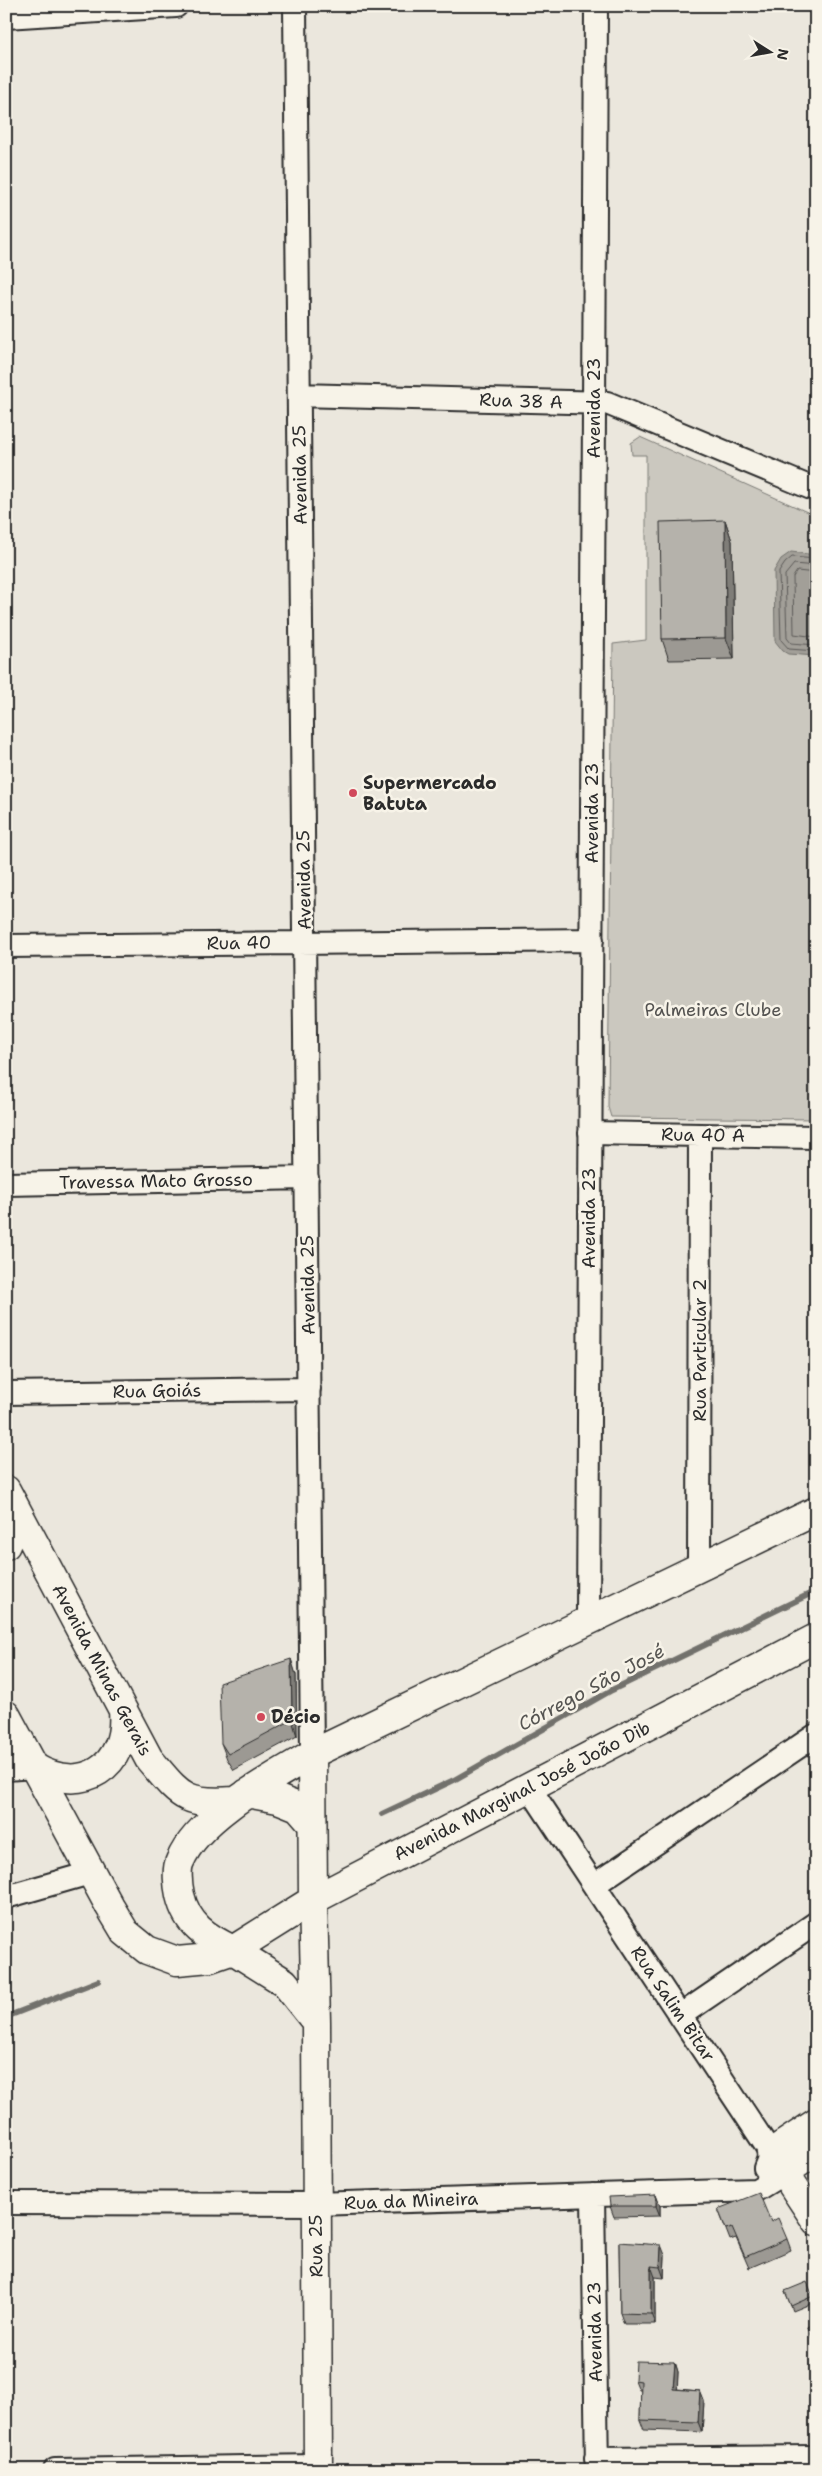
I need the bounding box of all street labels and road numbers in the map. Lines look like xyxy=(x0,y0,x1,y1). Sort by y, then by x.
street label: Avenida 23 xyxy=(582,358,606,458)
street label: Rua 38 A xyxy=(479,388,563,414)
street label: Avenida 25 xyxy=(287,425,313,525)
street label: Avenida 23 xyxy=(580,763,604,863)
street label: Avenida 25 xyxy=(291,830,317,930)
street label: Rua 40 xyxy=(206,930,272,956)
street label: Rua 40 A xyxy=(661,1122,745,1148)
street label: Travessa Mato Grosso xyxy=(59,1167,253,1195)
street label: Avenida 23 xyxy=(577,1168,601,1268)
street label: Avenida 25 xyxy=(295,1235,321,1335)
street label: Rua Particular 2 xyxy=(688,1279,712,1421)
street label: Rua Goiás xyxy=(112,1378,202,1404)
street label: Avenida Minas Gerais xyxy=(46,1580,158,1760)
street label: Avenida Marginal José João Dib xyxy=(389,1716,655,1866)
street label: Rua Salim Bitar xyxy=(625,1941,721,2067)
street label: Rua da Mineira xyxy=(343,2187,479,2215)
street label: Rua 25 xyxy=(303,2214,329,2278)
street label: Avenida 23 xyxy=(582,2281,608,2383)

